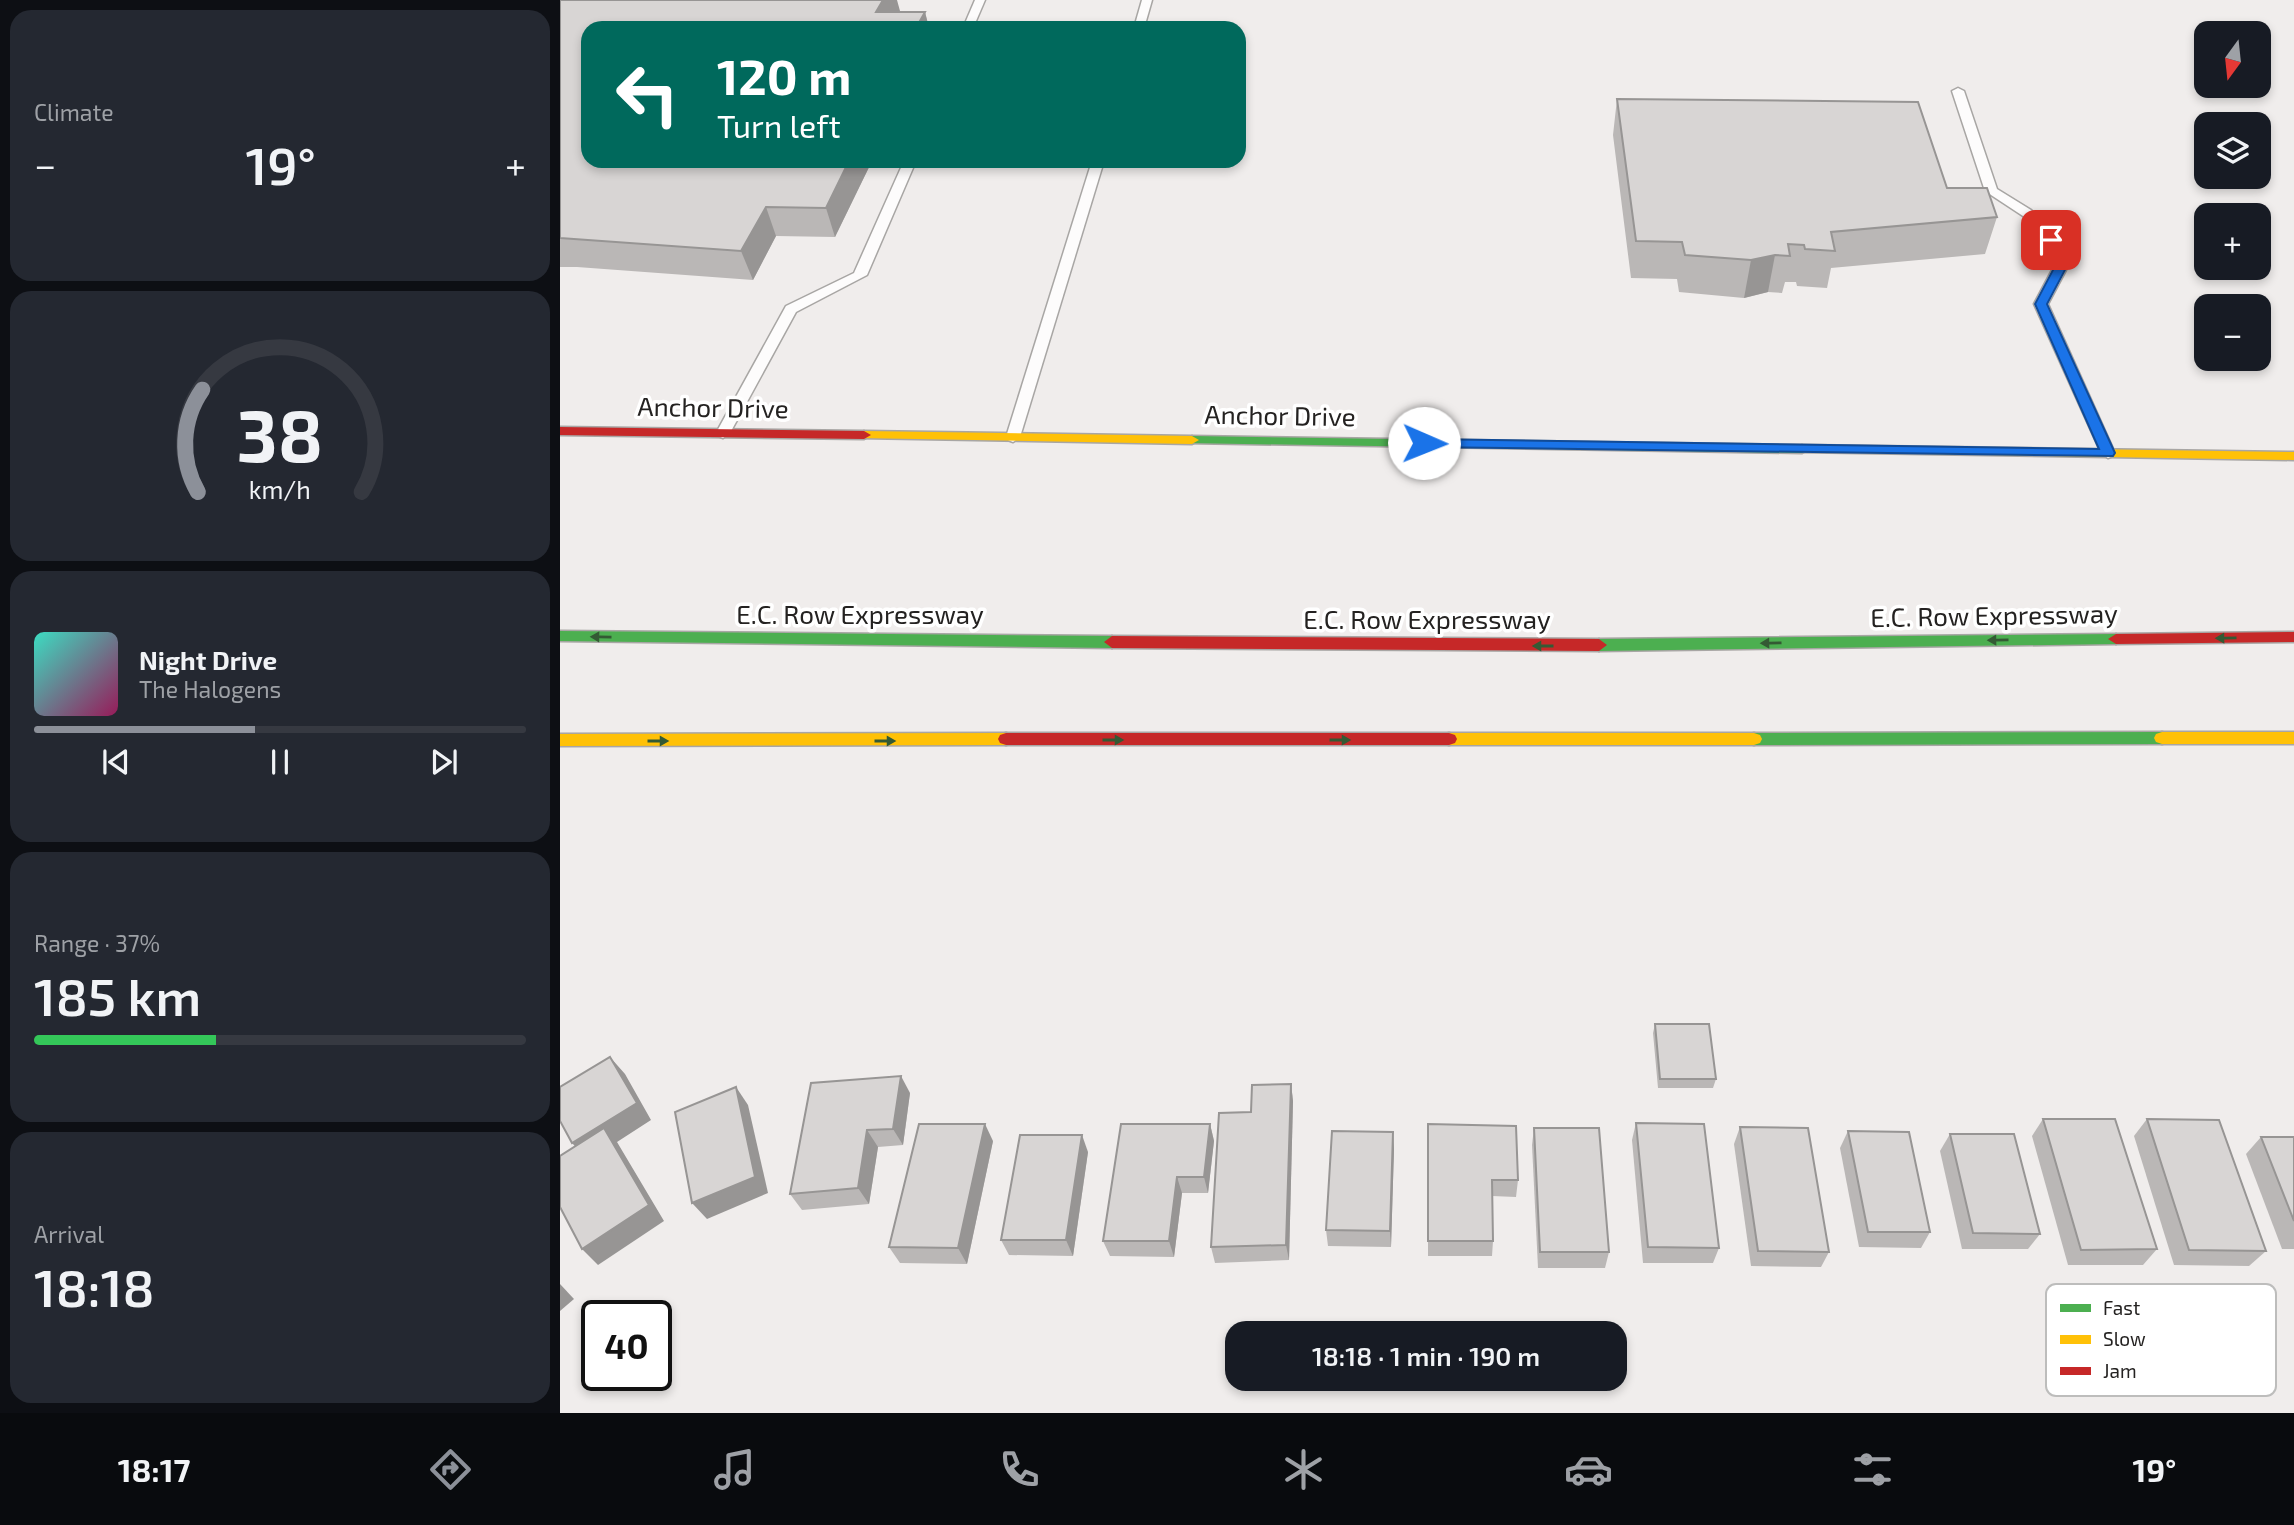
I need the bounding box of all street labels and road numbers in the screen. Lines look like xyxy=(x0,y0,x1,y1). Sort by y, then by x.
street label: Anchor Drive xyxy=(637,390,789,423)
street label: Anchor Drive xyxy=(1204,398,1356,431)
street label: E.C. Row Expressway xyxy=(1870,597,2118,632)
street label: E.C. Row Expressway xyxy=(736,598,984,629)
street label: E.C. Row Expressway xyxy=(1303,603,1551,634)

